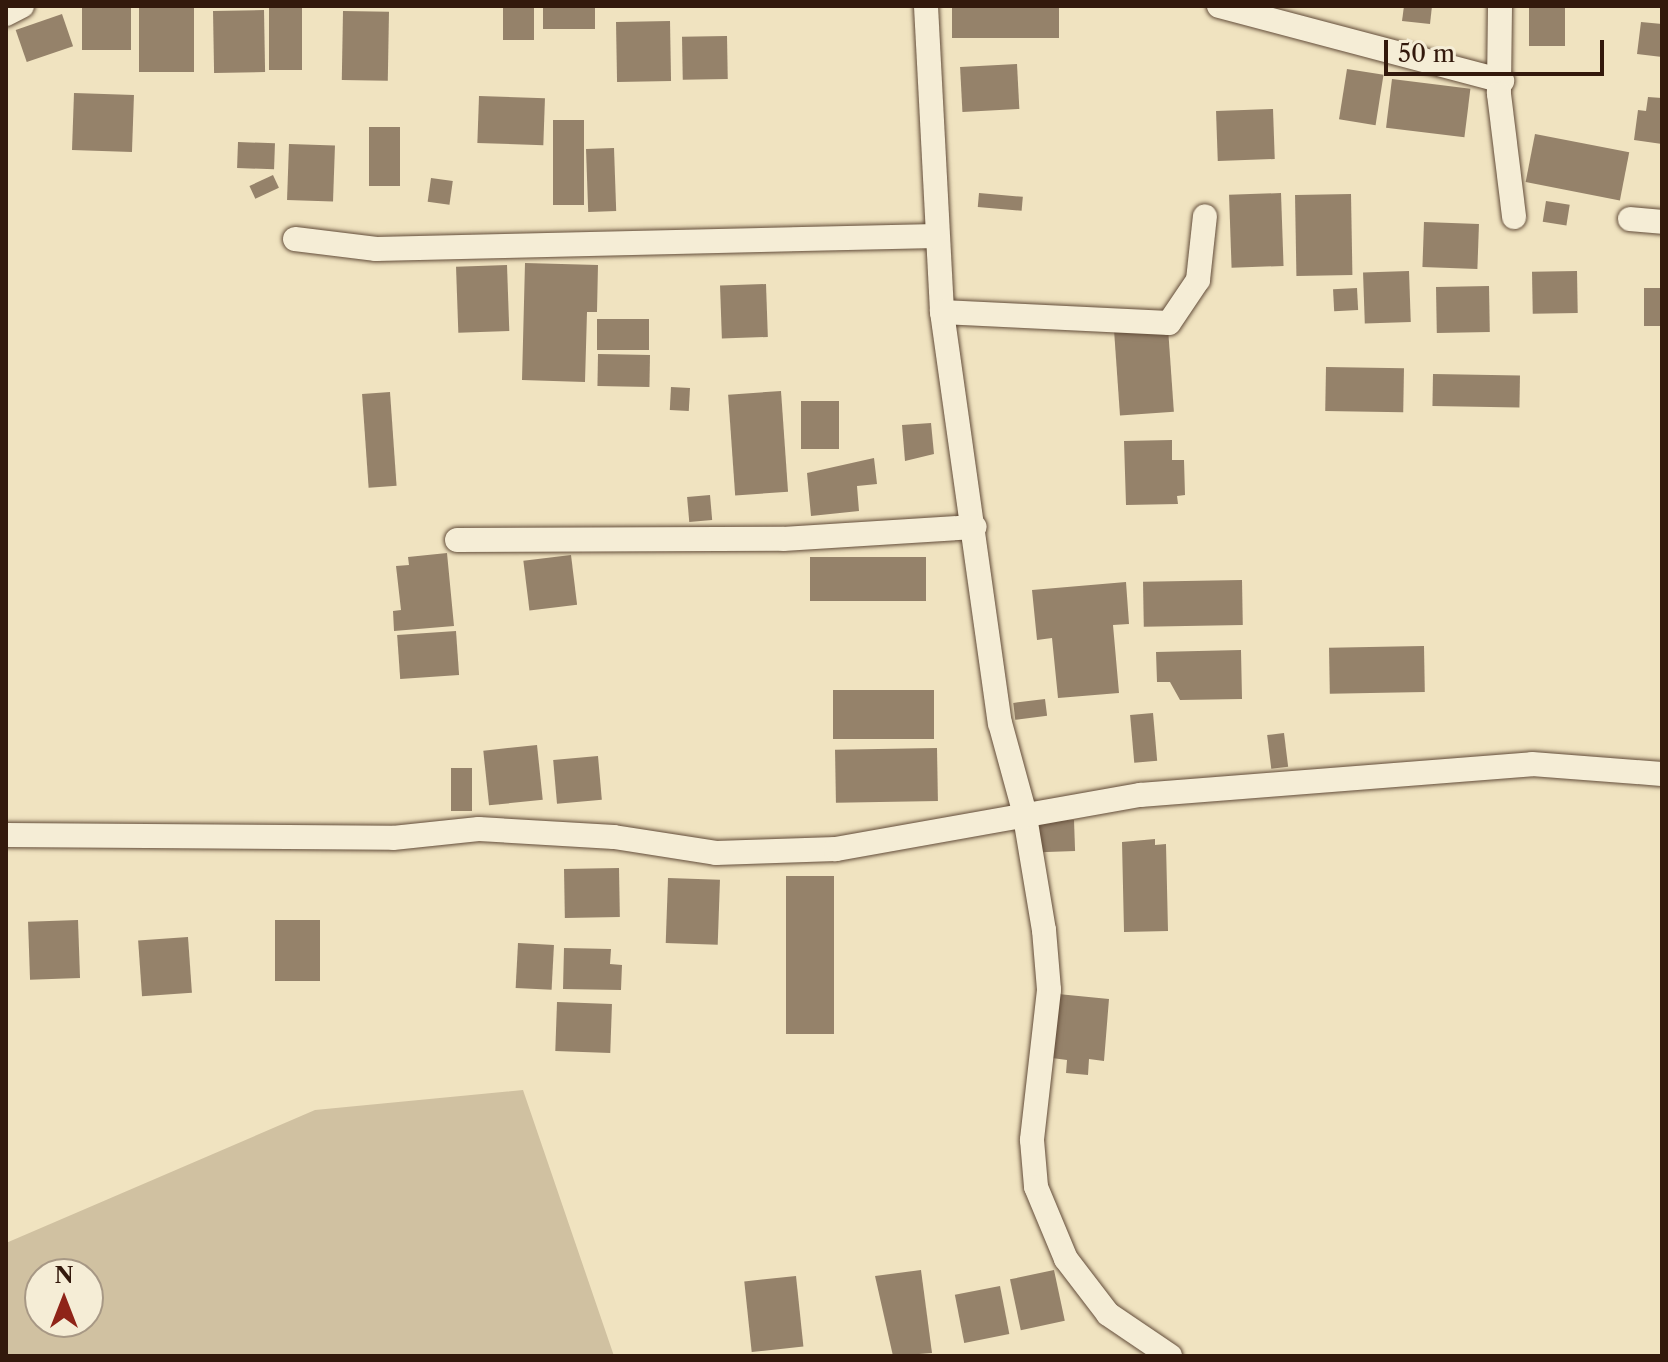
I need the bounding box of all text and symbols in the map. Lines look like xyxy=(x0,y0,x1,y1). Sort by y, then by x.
scale bar xyxy=(1388,24,1608,74)
text: 50 m xyxy=(1398,39,1455,68)
north arrow xyxy=(24,1258,104,1338)
text: N xyxy=(54,1262,74,1289)

